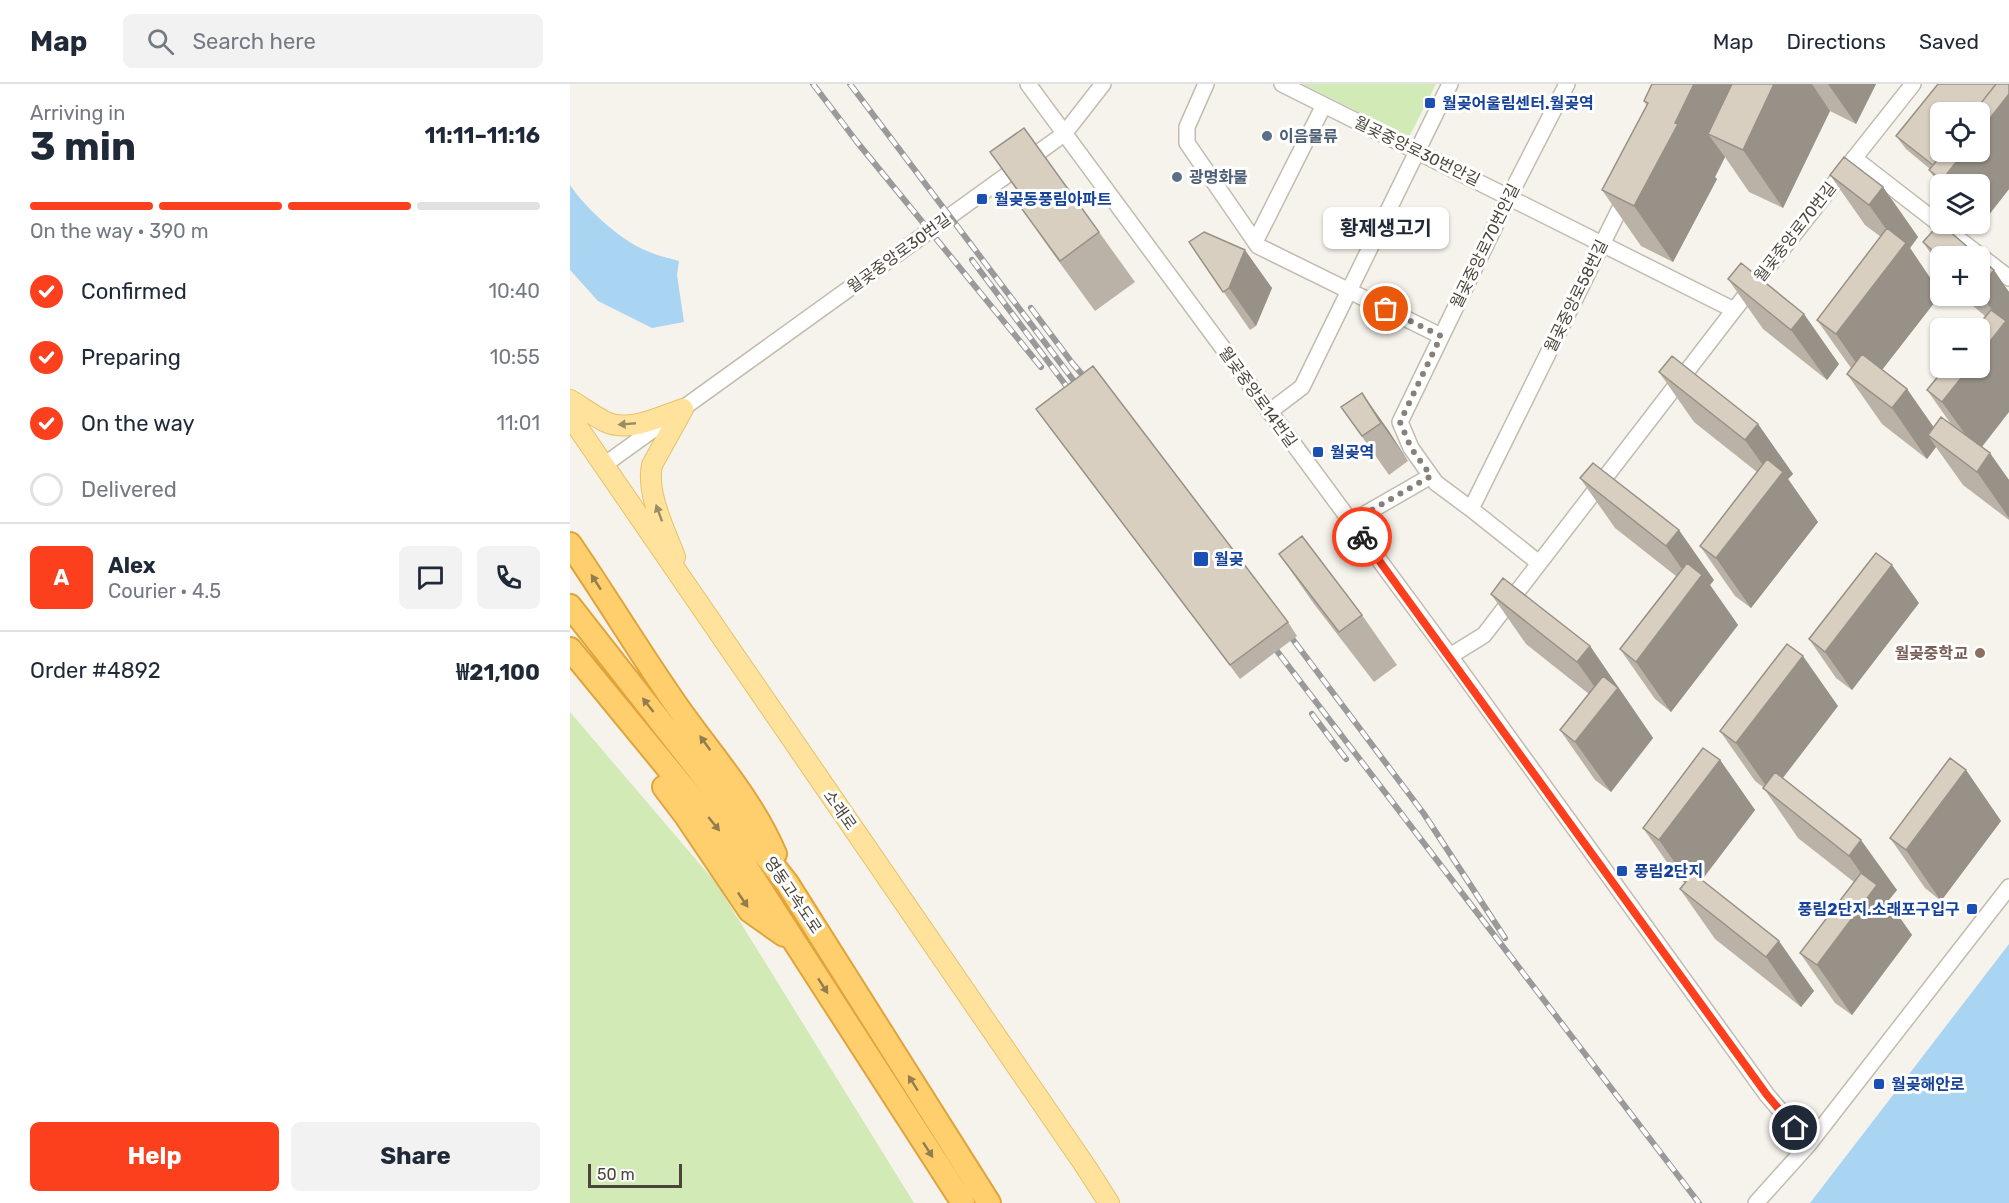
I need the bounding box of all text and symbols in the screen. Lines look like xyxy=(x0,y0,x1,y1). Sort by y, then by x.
search box xyxy=(123,14,543,68)
text: Map xyxy=(30,25,87,58)
icon: search xyxy=(144,25,177,58)
text: Search here xyxy=(192,28,316,55)
text: Map xyxy=(1713,29,1754,54)
text: Directions xyxy=(1787,29,1886,54)
text: Saved xyxy=(1919,29,1979,54)
place label: 월곶어울림센터.월곶역 xyxy=(1442,94,1594,113)
marker: 월곶어울림센터.월곶역 xyxy=(1423,96,1437,110)
text: Arriving in xyxy=(30,101,125,125)
map controls xyxy=(1930,102,1990,378)
button: locate xyxy=(1930,102,1990,162)
street label: 월곶중앙로30번안길 xyxy=(1351,112,1483,190)
text: 11:11–11:16 xyxy=(424,122,540,149)
text: 3 min xyxy=(30,124,136,170)
place label: 이음물류 xyxy=(1279,127,1338,146)
marker: 이음물류 xyxy=(1260,129,1274,143)
place label: 광명화물 xyxy=(1189,168,1248,187)
marker: 광명화물 xyxy=(1170,170,1184,184)
button: layers xyxy=(1930,174,1990,234)
street label: 월곶중앙로70번길 xyxy=(1750,178,1840,286)
street label: 월곶중앙로70번안길 xyxy=(1447,181,1523,311)
place label: 월곶동풍림아파트 xyxy=(994,190,1112,209)
marker: 월곶동풍림아파트 xyxy=(975,192,989,206)
callout: 황제생고기 xyxy=(1323,207,1449,249)
street label: 월곶중앙로30번길 xyxy=(844,209,954,297)
text: 황제생고기 xyxy=(1340,216,1432,240)
text: On the way · 390 m xyxy=(30,219,209,243)
street label: 월곶중앙로58번길 xyxy=(1541,237,1611,355)
button: + xyxy=(1930,246,1990,306)
icon: check xyxy=(30,275,63,308)
text: Confirmed xyxy=(81,278,187,305)
text: 10:40 xyxy=(489,279,540,303)
pin xyxy=(1360,283,1411,334)
icon: bag xyxy=(1369,292,1402,325)
button: − xyxy=(1930,318,1990,378)
icon: check xyxy=(30,341,63,374)
street label: 월곶중앙로14번길 xyxy=(1215,343,1301,451)
text: Preparing xyxy=(81,344,181,371)
text: 10:55 xyxy=(490,345,540,369)
icon: check xyxy=(30,407,63,440)
text: On the way xyxy=(81,410,195,437)
text: 11:01 xyxy=(497,411,540,435)
one-way arrow xyxy=(617,419,636,429)
place label: 월곶역 xyxy=(1330,443,1374,462)
marker: 월곶역 xyxy=(1311,445,1325,459)
text: Delivered xyxy=(81,476,177,503)
one-way arrow xyxy=(654,504,664,522)
courier xyxy=(1332,507,1392,567)
icon: bike xyxy=(1346,521,1379,554)
button: chat xyxy=(399,546,462,609)
button: phone xyxy=(477,546,540,609)
marker: 월곶 xyxy=(1192,550,1210,568)
place label: 월곶 xyxy=(1214,550,1244,569)
text: Alex xyxy=(108,552,156,579)
text: A xyxy=(54,564,69,591)
one-way arrow xyxy=(590,573,601,590)
text: Courier · 4.5 xyxy=(108,579,221,603)
place label: 월곶중학교 xyxy=(1894,644,1968,663)
marker: 월곶중학교 xyxy=(1973,646,1987,660)
text: Order #4892 xyxy=(30,657,161,684)
text: ₩21,100 xyxy=(456,659,540,686)
one-way arrow xyxy=(641,697,654,713)
one-way arrow xyxy=(699,735,711,751)
street label: 소래로 xyxy=(820,786,861,834)
one-way arrow xyxy=(707,816,720,832)
street label: 영동고속도로 xyxy=(760,853,826,937)
place label: 풍림2단지 xyxy=(1634,862,1703,881)
marker: 풍림2단지 xyxy=(1615,864,1629,878)
one-way arrow xyxy=(737,892,749,908)
place label: 풍림2단지.소래포구입구 xyxy=(1798,900,1960,919)
marker: 풍림2단지.소래포구입구 xyxy=(1965,902,1979,916)
one-way arrow xyxy=(817,978,828,994)
one-way arrow xyxy=(908,1074,919,1091)
place label: 월곶해안로 xyxy=(1891,1075,1965,1094)
marker: 월곶해안로 xyxy=(1872,1077,1886,1091)
pin xyxy=(1769,1102,1820,1153)
icon: home xyxy=(1778,1111,1811,1144)
button: Help xyxy=(30,1122,279,1191)
button: Share xyxy=(291,1122,540,1191)
one-way arrow xyxy=(923,1141,934,1158)
scale bar xyxy=(588,1161,682,1188)
text: 50 m xyxy=(597,1165,635,1184)

